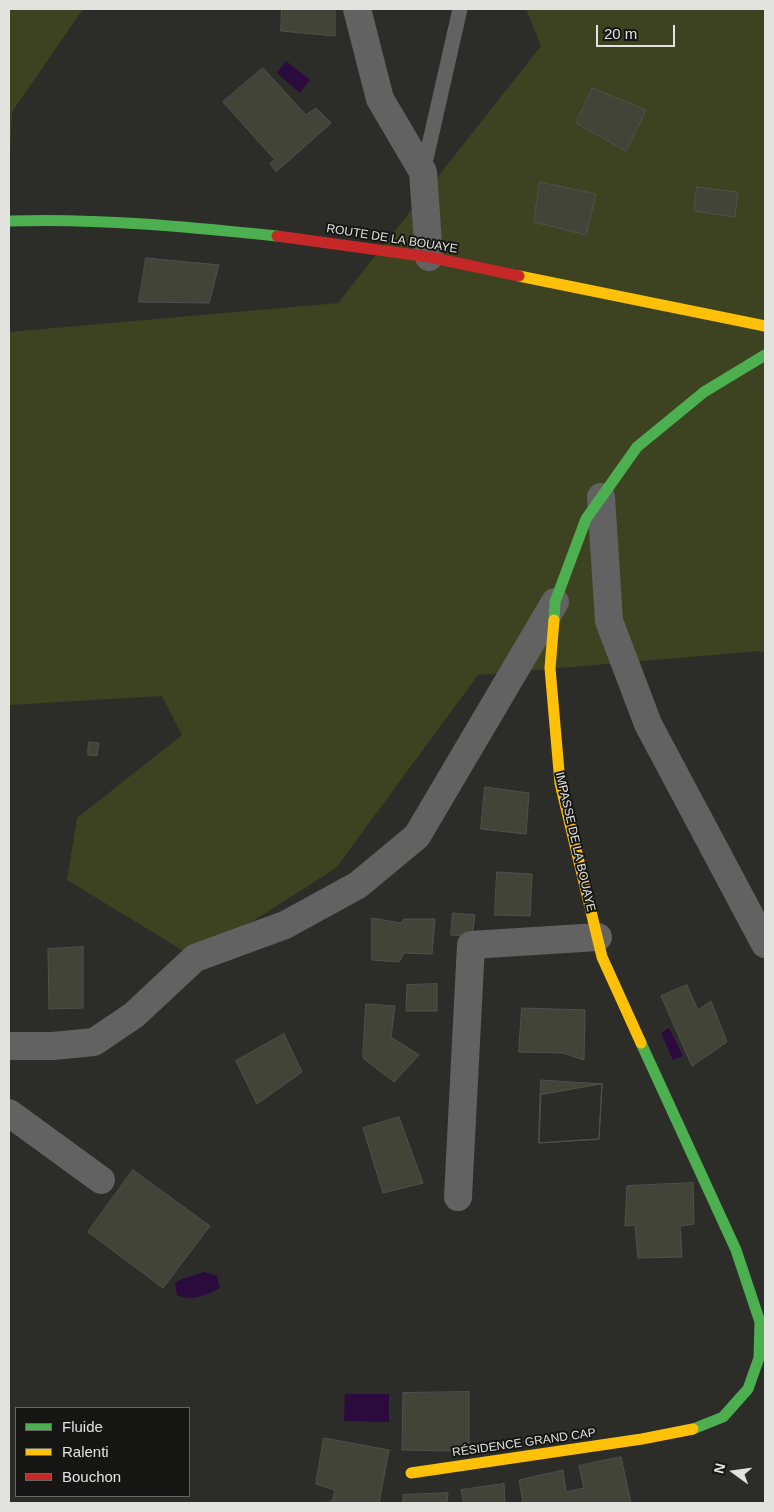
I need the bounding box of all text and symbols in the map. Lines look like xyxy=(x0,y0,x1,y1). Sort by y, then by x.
scale bar xyxy=(599,15,678,47)
text: 20 m xyxy=(604,25,637,42)
street label: ROUTE DE LA BOUAYE xyxy=(325,222,459,256)
street label: IMPASSE DE LA BOUAYE xyxy=(552,771,598,913)
legend xyxy=(15,1407,190,1497)
text: Fluide xyxy=(62,1418,103,1435)
street label: RÉSIDENCE GRAND CAP xyxy=(451,1426,597,1460)
text: Ralenti xyxy=(62,1443,109,1460)
north arrow xyxy=(709,1447,759,1497)
text: N xyxy=(710,1462,728,1475)
text: Bouchon xyxy=(62,1468,121,1485)

